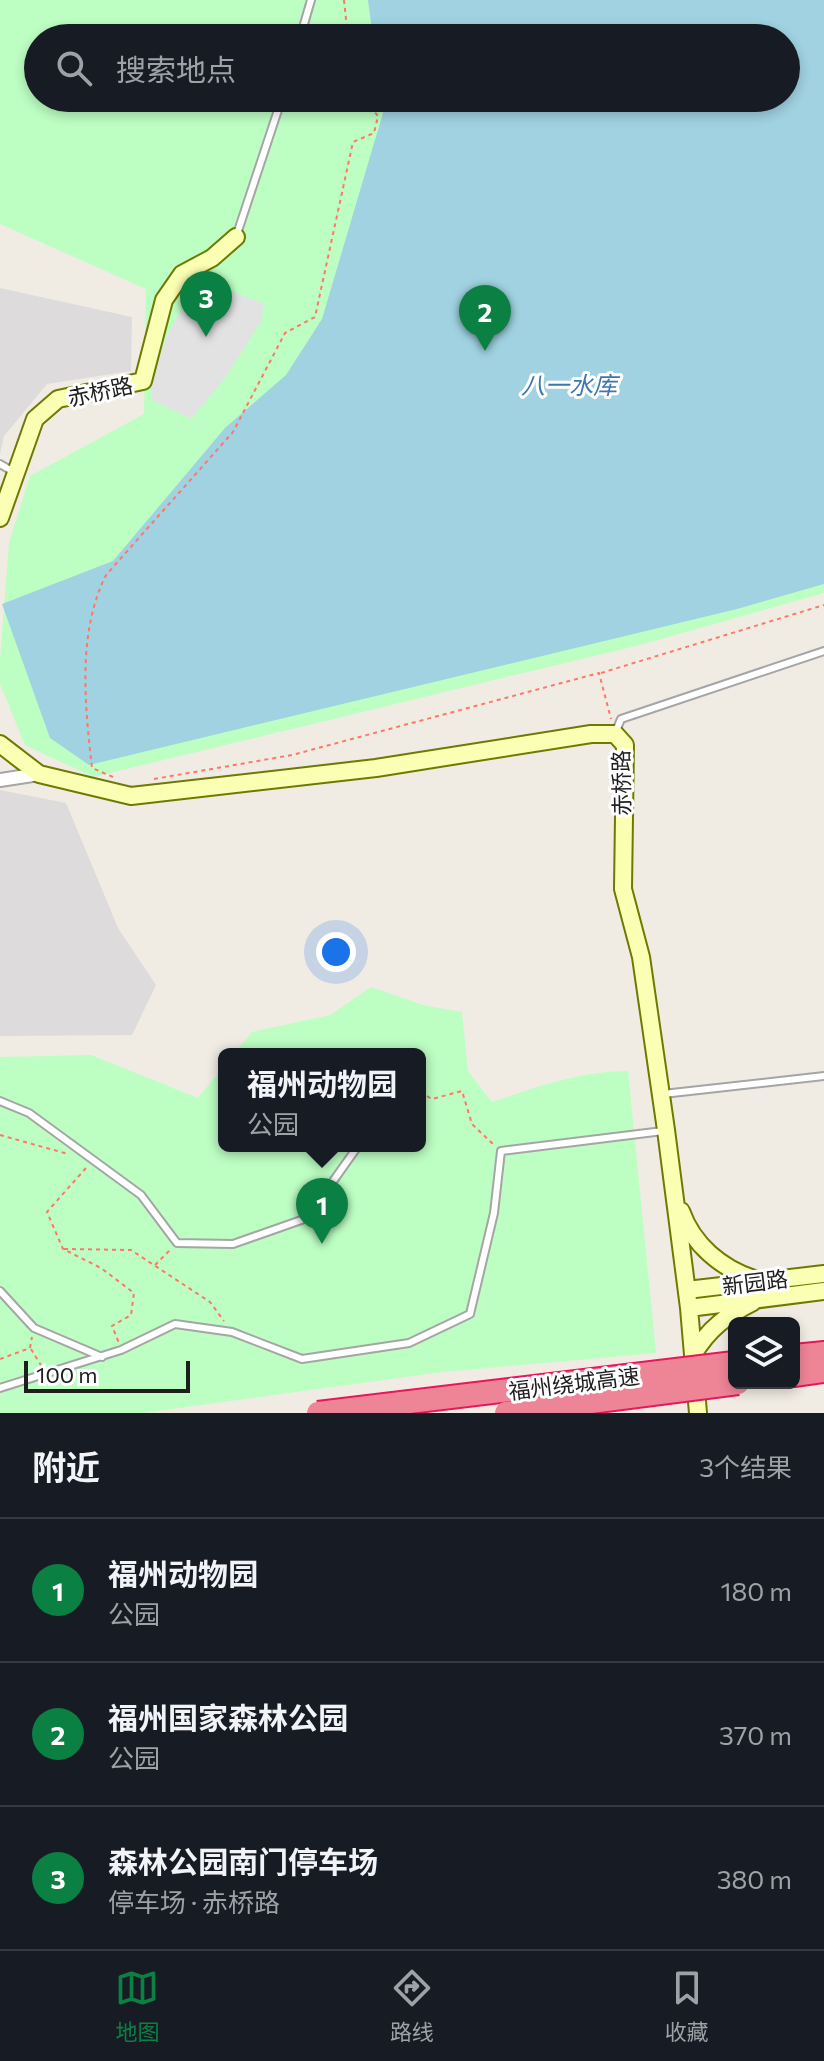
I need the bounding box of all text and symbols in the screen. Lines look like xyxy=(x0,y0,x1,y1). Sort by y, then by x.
search box xyxy=(24,24,800,112)
icon: search xyxy=(52,46,96,90)
text: 搜索地点 xyxy=(116,50,236,87)
pin: 3 xyxy=(180,271,232,337)
pin: 2 xyxy=(459,285,511,351)
water label: 八一水库 xyxy=(521,370,621,399)
street label: 赤桥路 xyxy=(65,371,135,411)
street label: 赤桥路 xyxy=(607,750,635,816)
your location xyxy=(316,932,356,972)
popup xyxy=(218,1048,426,1152)
text: 福州动物园 xyxy=(247,1064,397,1101)
text: 公园 xyxy=(247,1108,299,1139)
pin: 1 xyxy=(296,1178,348,1244)
street label: 新园路 xyxy=(721,1265,789,1299)
map controls xyxy=(728,1317,800,1389)
button: layers xyxy=(728,1317,800,1389)
scale bar xyxy=(24,1357,190,1393)
text: 100 m xyxy=(36,1361,98,1388)
street label: 福州绕城高速 xyxy=(507,1362,641,1404)
text: 附近 xyxy=(32,1445,100,1487)
text: 3个结果 xyxy=(699,1451,792,1482)
text: 福州动物园 xyxy=(108,1554,258,1591)
text: 1 xyxy=(52,1575,64,1606)
text: 180 m xyxy=(720,1575,792,1606)
text: 公园 xyxy=(108,1598,160,1629)
text: 福州国家森林公园 xyxy=(108,1698,348,1735)
text: 2 xyxy=(51,1719,65,1750)
text: 370 m xyxy=(719,1719,792,1750)
text: 公园 xyxy=(108,1742,160,1773)
text: 森林公园南门停车场 xyxy=(108,1842,378,1879)
text: 3 xyxy=(50,1863,66,1894)
text: 380 m xyxy=(717,1863,792,1894)
text: 停车场 · 赤桥路 xyxy=(108,1886,280,1917)
tab: 地图 xyxy=(115,1966,159,2046)
tab: 路线 xyxy=(390,1966,434,2046)
tab: 收藏 xyxy=(665,1966,709,2046)

